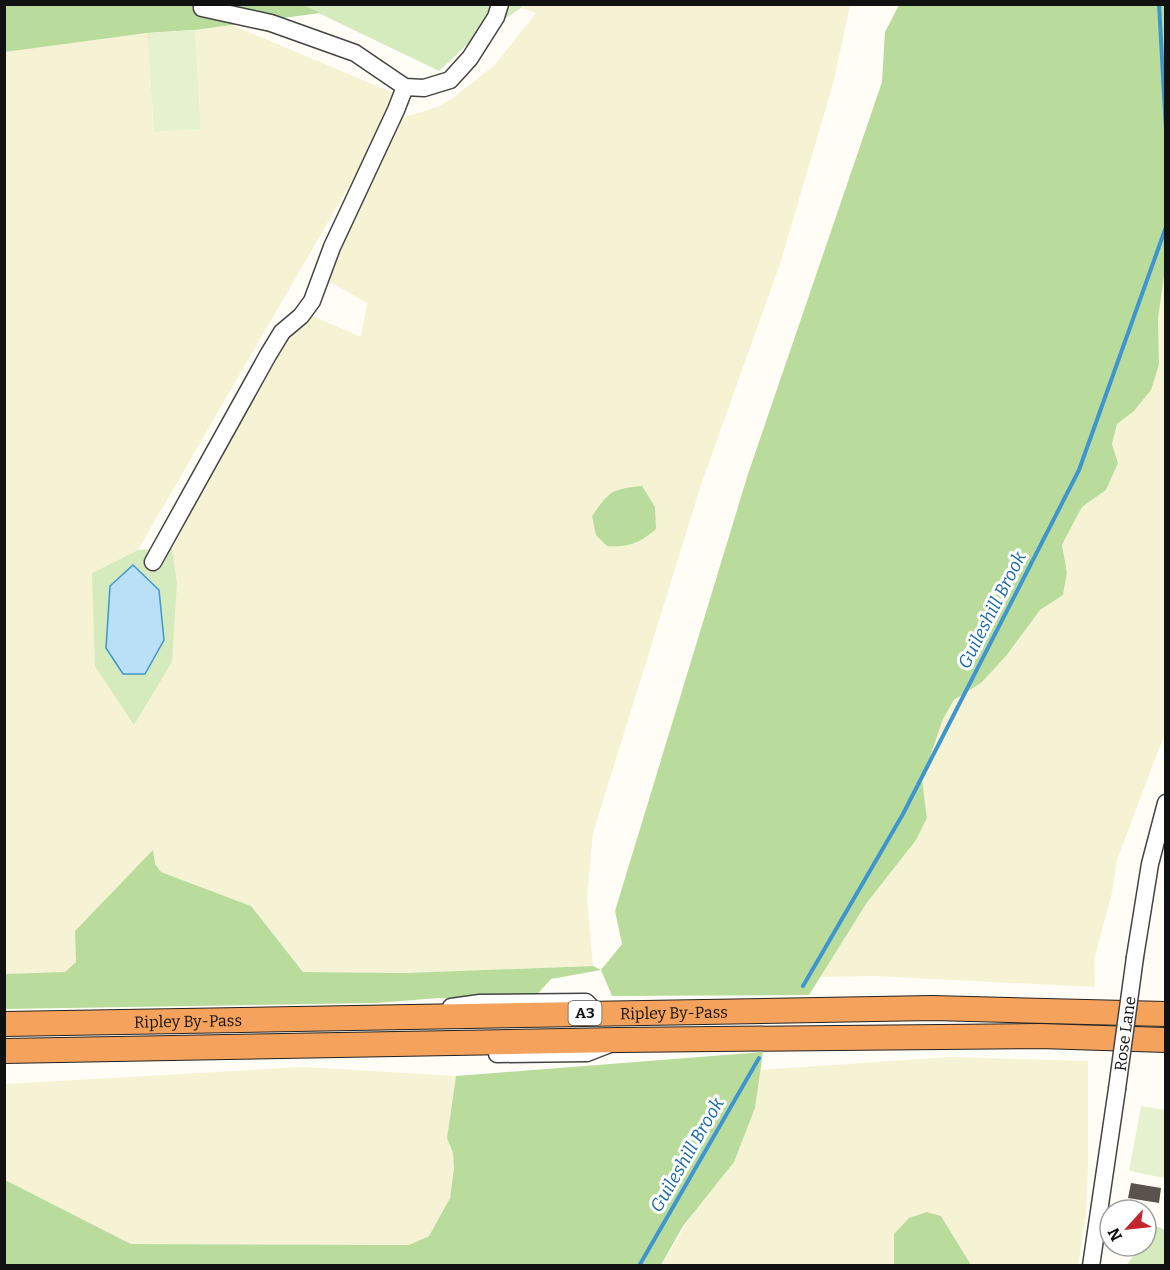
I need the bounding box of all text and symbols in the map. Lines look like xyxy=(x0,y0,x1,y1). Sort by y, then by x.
water label: Guileshill Brook xyxy=(953,548,1031,672)
street label: Rose Lane xyxy=(1111,995,1140,1072)
road number: A3 xyxy=(568,1001,602,1025)
street label: Ripley By-Pass xyxy=(620,1003,728,1023)
street label: Ripley By-Pass xyxy=(134,1011,242,1032)
water label: Guileshill Brook xyxy=(645,1094,729,1216)
north arrow xyxy=(1098,1198,1158,1258)
text: N xyxy=(1104,1225,1126,1244)

